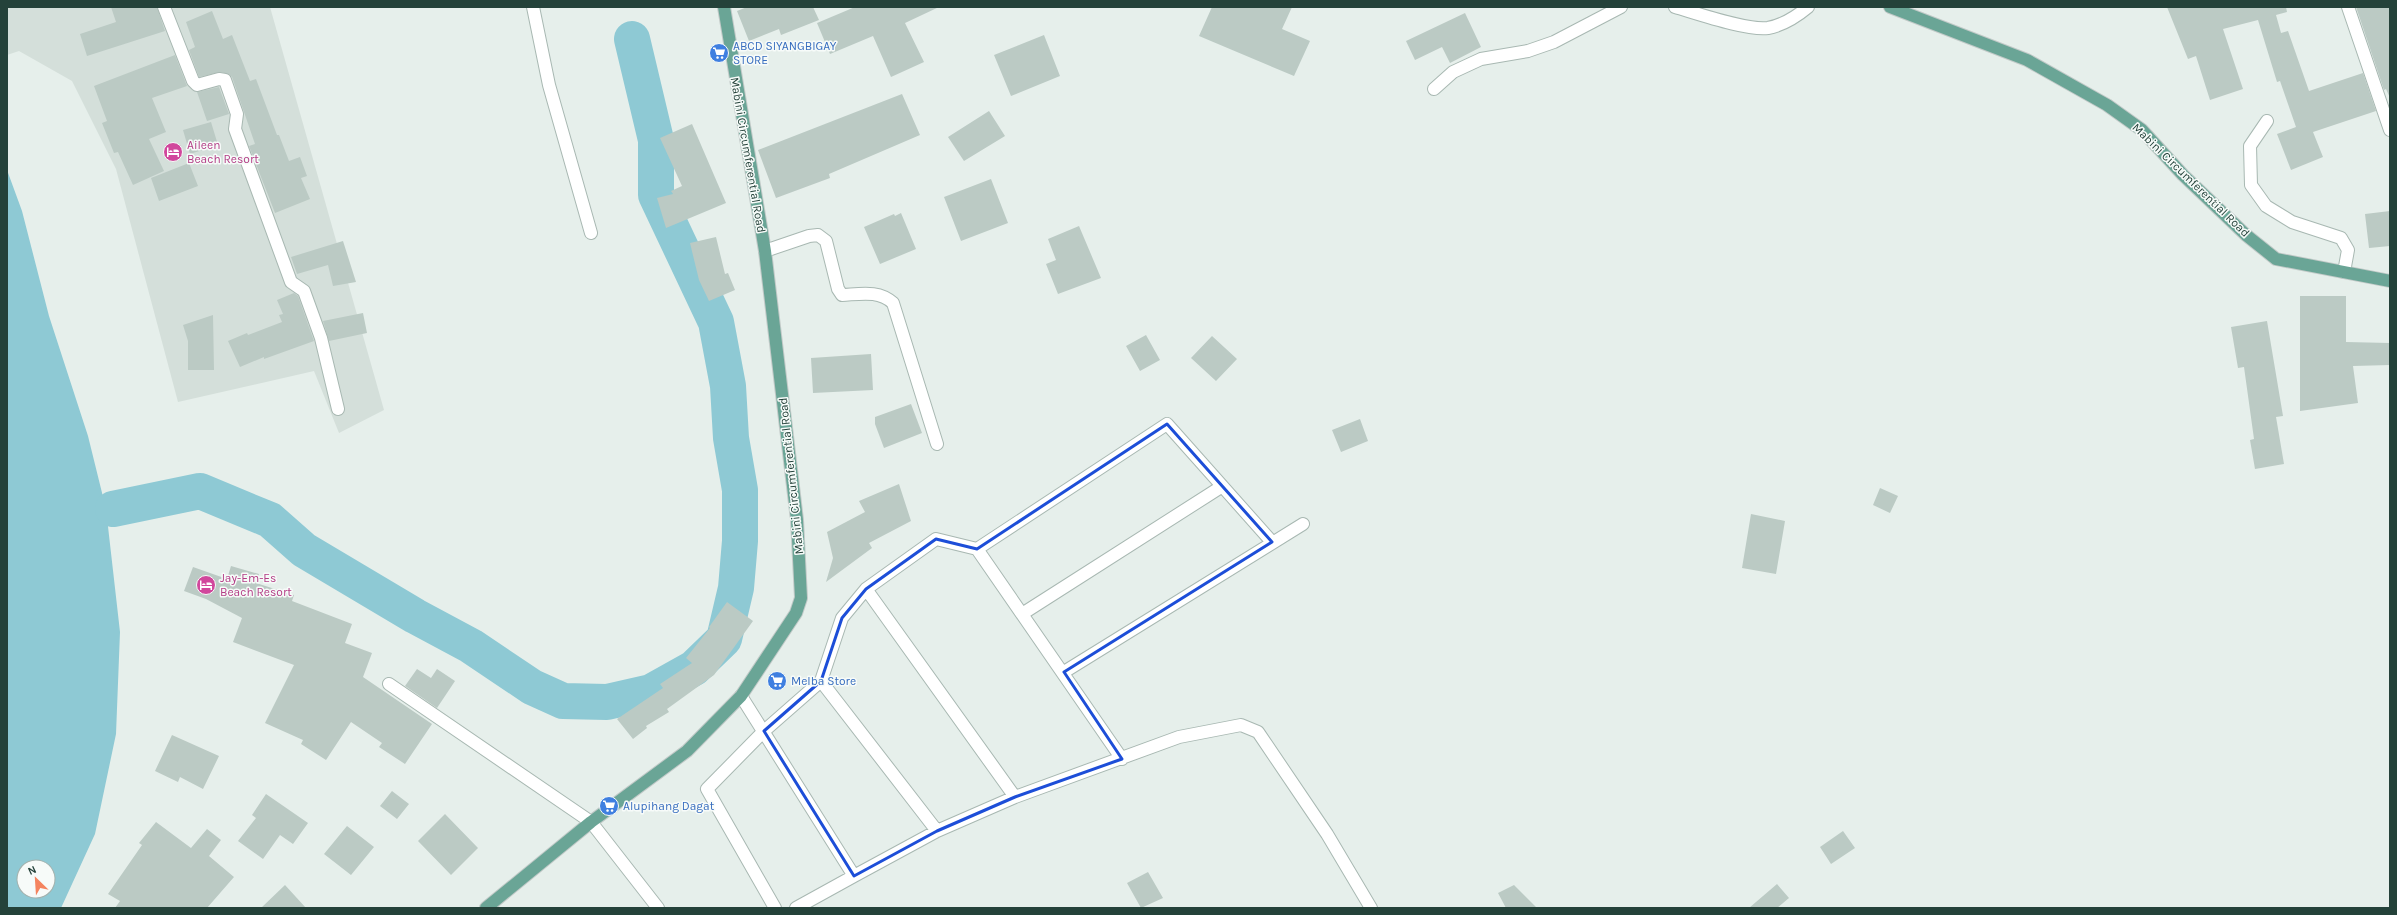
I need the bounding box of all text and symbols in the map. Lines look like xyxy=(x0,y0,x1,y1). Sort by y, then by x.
place label: ABCD SIYANGBIGAY STORE xyxy=(733,39,837,67)
supermarket icon: ABCD SIYANGBIGAY STORE xyxy=(708,42,730,64)
street label: Mabini Circumferential Road xyxy=(727,76,769,234)
street label: Mabini Circumferential Road xyxy=(2129,120,2253,240)
place label: Aileen Beach Resort xyxy=(187,138,259,166)
hotel icon: Aileen Beach Resort xyxy=(162,141,184,163)
street label: Mabini Circumferential Road xyxy=(776,397,806,555)
place label: Jay-Em-Es Beach Resort xyxy=(220,571,292,599)
hotel icon: Jay-Em-Es Beach Resort xyxy=(195,574,217,596)
supermarket icon: Melba Store xyxy=(766,670,788,692)
place label: Melba Store xyxy=(791,674,856,688)
supermarket icon: Alupihang Dagat xyxy=(598,795,620,817)
place label: Alupihang Dagat xyxy=(623,799,715,813)
north arrow xyxy=(16,859,56,899)
text: N xyxy=(26,863,38,878)

